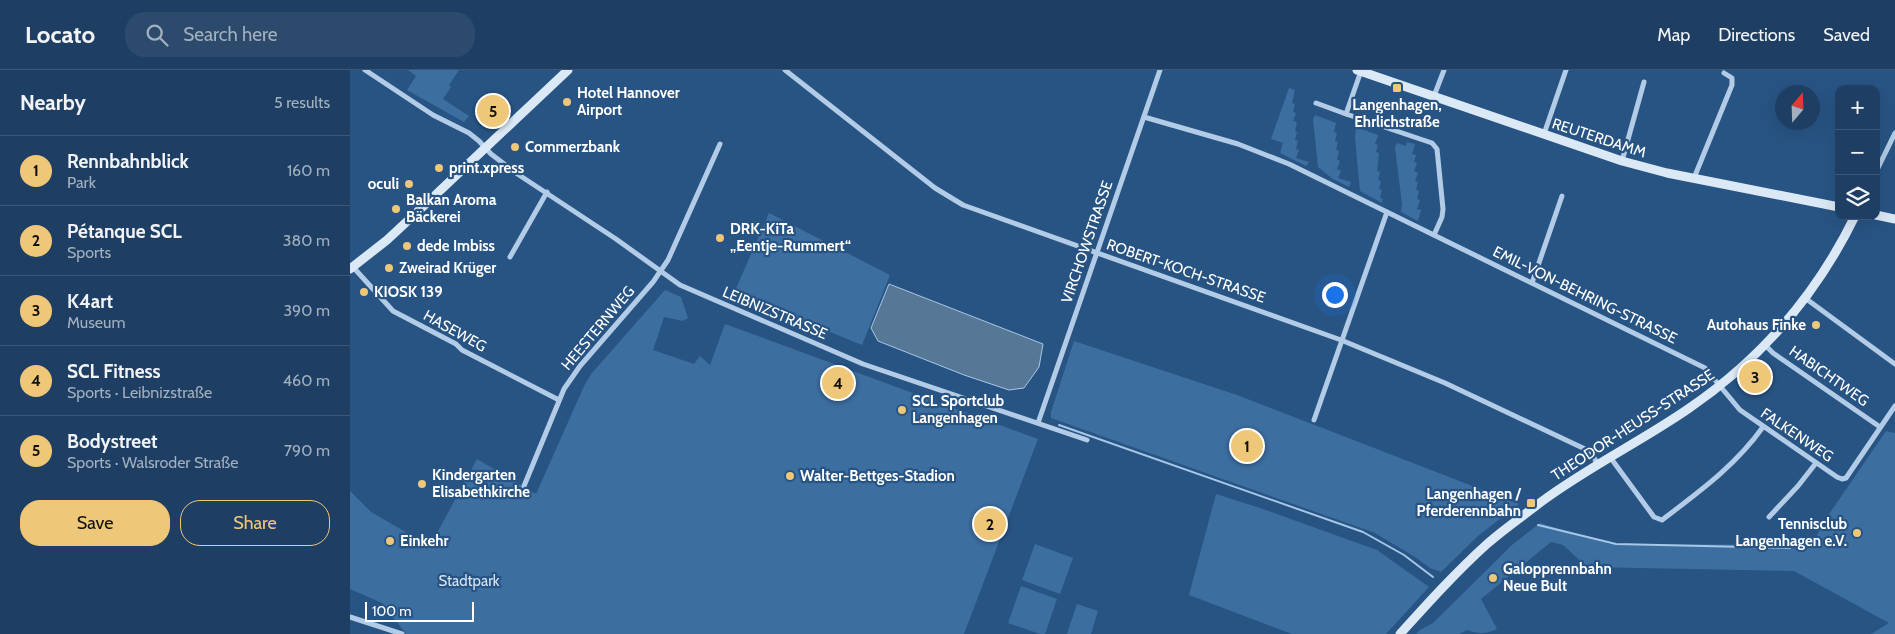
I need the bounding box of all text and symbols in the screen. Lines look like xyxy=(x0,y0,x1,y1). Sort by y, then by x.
search box xyxy=(125,12,475,57)
text: Locato xyxy=(25,20,95,49)
icon: search xyxy=(143,21,171,49)
text: Search here xyxy=(183,23,278,46)
text: Map xyxy=(1657,24,1690,46)
text: Directions xyxy=(1718,24,1795,46)
text: Saved xyxy=(1823,24,1870,46)
marker: Langenhagen, Ehrlichstraße xyxy=(1391,82,1403,94)
place label: Hotel Hannover Airport xyxy=(577,84,680,119)
north arrow xyxy=(1775,85,1820,130)
map controls xyxy=(1835,85,1880,220)
button: + xyxy=(1835,85,1880,130)
text: Nearby xyxy=(20,90,86,115)
pin: 5 xyxy=(477,92,509,130)
text: 5 results xyxy=(274,93,330,112)
marker: Hotel Hannover Airport xyxy=(561,96,573,108)
place label: Langenhagen, Ehrlichstraße xyxy=(1352,96,1442,131)
street label: REUTERDAMM xyxy=(1550,114,1648,162)
button: − xyxy=(1835,130,1880,175)
place label: Commerzbank xyxy=(525,138,621,156)
marker: Commerzbank xyxy=(509,141,521,153)
text: Rennbahnblick xyxy=(67,150,189,173)
place label: print.xpress xyxy=(449,159,524,177)
text: 1 xyxy=(33,161,39,180)
text: 160 m xyxy=(287,161,330,180)
marker: print.xpress xyxy=(433,162,445,174)
text: Park xyxy=(67,173,96,192)
place label: oculi xyxy=(368,175,399,193)
button: layers xyxy=(1835,175,1880,220)
marker: oculi xyxy=(403,178,415,190)
street label: VIRCHOWSTRASSE xyxy=(1058,178,1116,306)
place label: Balkan Aroma Bäckerei xyxy=(406,191,497,226)
marker: Balkan Aroma Bäckerei xyxy=(390,203,402,215)
text: Pétanque SCL xyxy=(67,220,182,243)
place label: DRK-KiTa „Eentje-Rummert“ xyxy=(730,220,851,255)
text: 2 xyxy=(32,231,40,250)
text: 380 m xyxy=(283,231,330,250)
marker: DRK-KiTa „Eentje-Rummert“ xyxy=(714,232,726,244)
street label: ROBERT-KOCH-STRASSE xyxy=(1104,235,1268,307)
place label: dede Imbiss xyxy=(417,237,495,255)
marker: dede Imbiss xyxy=(401,240,413,252)
street label: EMIL-VON-BEHRING-STRASSE xyxy=(1490,242,1680,348)
text: Sports xyxy=(67,243,111,262)
place label: Zweirad Krüger xyxy=(399,259,496,277)
marker: Zweirad Krüger xyxy=(383,262,395,274)
street label: HEESTERNWEG xyxy=(558,282,638,374)
your location xyxy=(1322,282,1348,308)
place label: KIOSK 139 xyxy=(374,283,443,301)
street label: LEIBNIZSTRASSE xyxy=(720,283,830,343)
marker: KIOSK 139 xyxy=(358,286,370,298)
text: K4art xyxy=(67,290,113,313)
text: 3 xyxy=(32,301,40,320)
text: 390 m xyxy=(283,301,330,320)
street label: HASEWEG xyxy=(420,306,490,356)
text: Museum xyxy=(67,313,125,332)
place label: Autohaus Finke xyxy=(1707,316,1806,334)
marker: Autohaus Finke xyxy=(1810,319,1822,331)
street label: HABICHTWEG xyxy=(1786,342,1872,410)
pin: 3 xyxy=(1739,358,1771,396)
text: SCL Fitness xyxy=(67,360,161,383)
pin: 4 xyxy=(822,364,854,402)
street label: THEODOR-HEUSS-STRASSE xyxy=(1548,366,1718,484)
text: 4 xyxy=(31,371,41,390)
text: 460 m xyxy=(283,371,330,390)
text: Sports · Leibnizstraße xyxy=(67,383,212,402)
place label: SCL Sportclub Langenhagen xyxy=(912,392,1005,427)
marker: SCL Sportclub Langenhagen xyxy=(896,404,908,416)
street label: FALKENWEG xyxy=(1757,404,1837,466)
pin: 1 xyxy=(1231,427,1263,465)
text: Bodystreet xyxy=(67,430,157,453)
text: 5 xyxy=(32,441,40,460)
text: 790 m xyxy=(284,441,330,460)
text: Sports · Walsroder Straße xyxy=(67,453,238,472)
place label: Kindergarten Elisabethkirche xyxy=(432,466,530,501)
place label: Walter-Bettges-Stadion xyxy=(800,467,955,485)
marker: Walter-Bettges-Stadion xyxy=(784,470,796,482)
marker: Kindergarten Elisabethkirche xyxy=(416,478,428,490)
place label: Langenhagen / Pferderennbahn xyxy=(1417,485,1522,520)
marker: Langenhagen / Pferderennbahn xyxy=(1525,497,1537,509)
button: Save xyxy=(20,500,170,546)
button: Share xyxy=(180,500,330,546)
pin: 2 xyxy=(974,505,1006,543)
place label: Tennisclub Langenhagen e.V. xyxy=(1735,515,1847,550)
marker: Tennisclub Langenhagen e.V. xyxy=(1851,527,1863,539)
place label: Einkehr xyxy=(400,532,449,550)
marker: Einkehr xyxy=(384,535,396,547)
place label: Galopprennbahn Neue Bult xyxy=(1503,560,1612,595)
park label: Stadtpark xyxy=(438,572,500,590)
marker: Galopprennbahn Neue Bult xyxy=(1487,572,1499,584)
scale bar xyxy=(365,599,474,622)
text: 100 m xyxy=(372,602,412,620)

